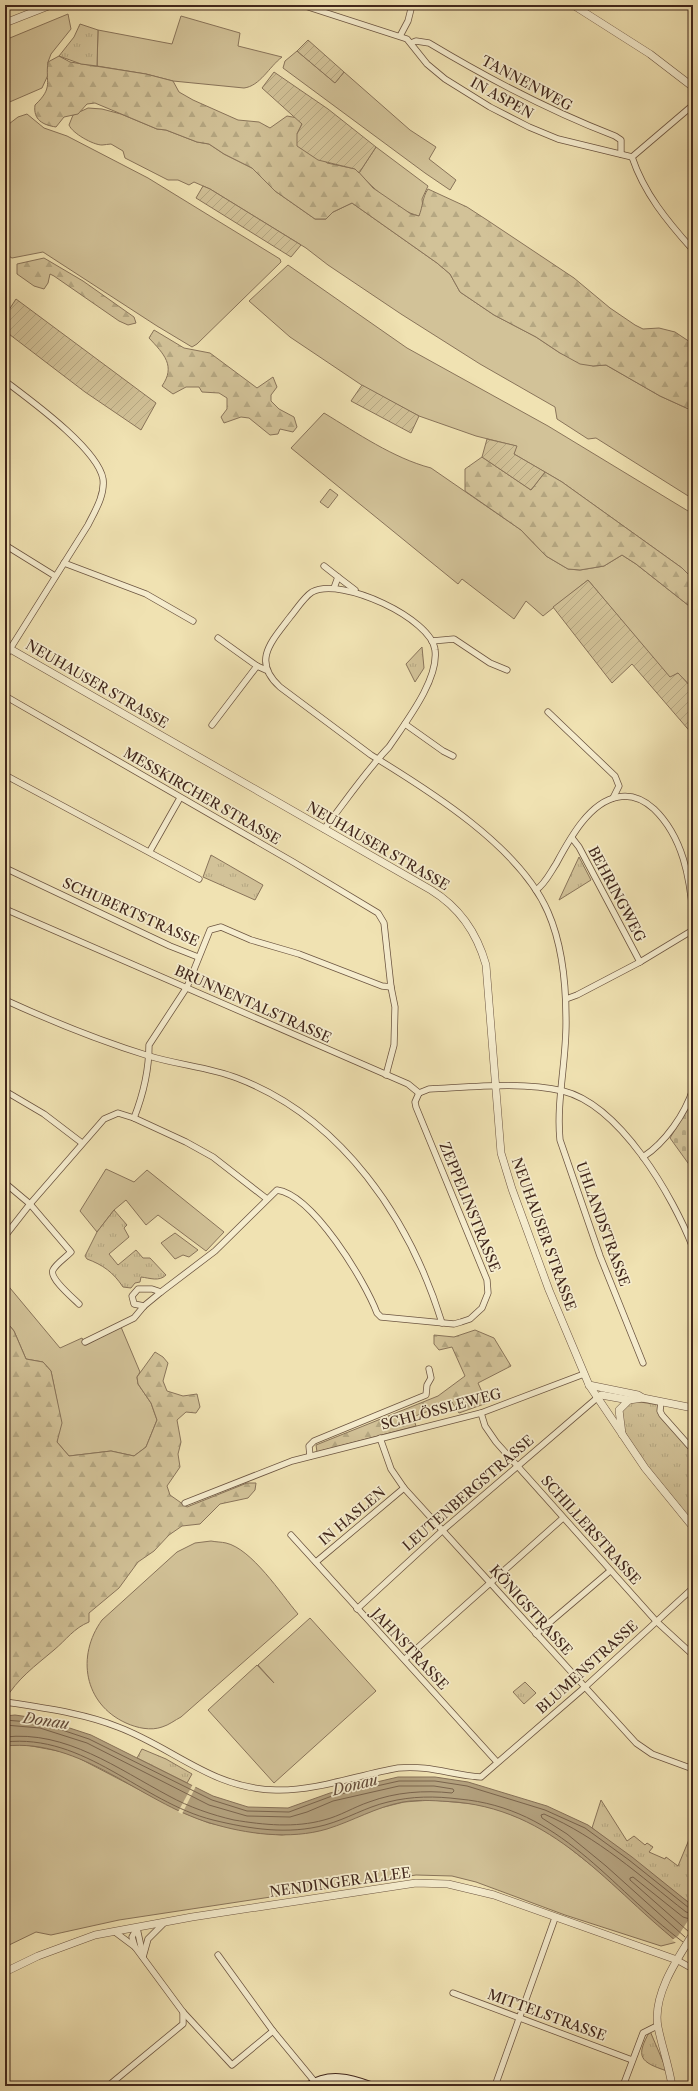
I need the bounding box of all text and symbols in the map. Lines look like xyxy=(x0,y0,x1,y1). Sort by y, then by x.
street label: TANNENWEG xyxy=(478,51,576,115)
street label: IN ASPEN xyxy=(467,73,537,123)
street label: NEUHAUSER STRASSE xyxy=(22,636,172,732)
street label: MESSKIRCHER STRASSE xyxy=(120,744,284,848)
street label: NEUHAUSER STRASSE xyxy=(303,798,453,894)
street label: BEHRINGWEG xyxy=(584,843,650,945)
street label: SCHUBERTSTRASSE xyxy=(60,874,202,950)
street label: BRUNNENTALSTRASSE xyxy=(172,961,334,1047)
street label: ZEPPELINSTRASSE xyxy=(436,1139,504,1275)
street label: NEUHAUSER STRASSE xyxy=(508,1155,580,1313)
street label: UHLANDSTRASSE xyxy=(572,1159,634,1289)
street label: SCHLÖSSLEWEG xyxy=(379,1384,503,1434)
street label: LEUTENBERGSTRASSE xyxy=(399,1431,537,1555)
street label: SCHILLERSTRASSE xyxy=(537,1472,645,1588)
street label: IN HASLEN xyxy=(315,1483,389,1549)
street label: KÖNIGSTRASSE xyxy=(486,1561,576,1659)
street label: JAHNSTRASSE xyxy=(366,1603,452,1693)
street label: BLUMENSTRASSE xyxy=(532,1617,642,1717)
water label: Donau xyxy=(21,1708,70,1733)
water label: Donau xyxy=(329,1770,380,1800)
street label: NENDINGER ALLEE xyxy=(268,1863,412,1901)
street label: MITTELSTRASSE xyxy=(485,1985,609,2045)

